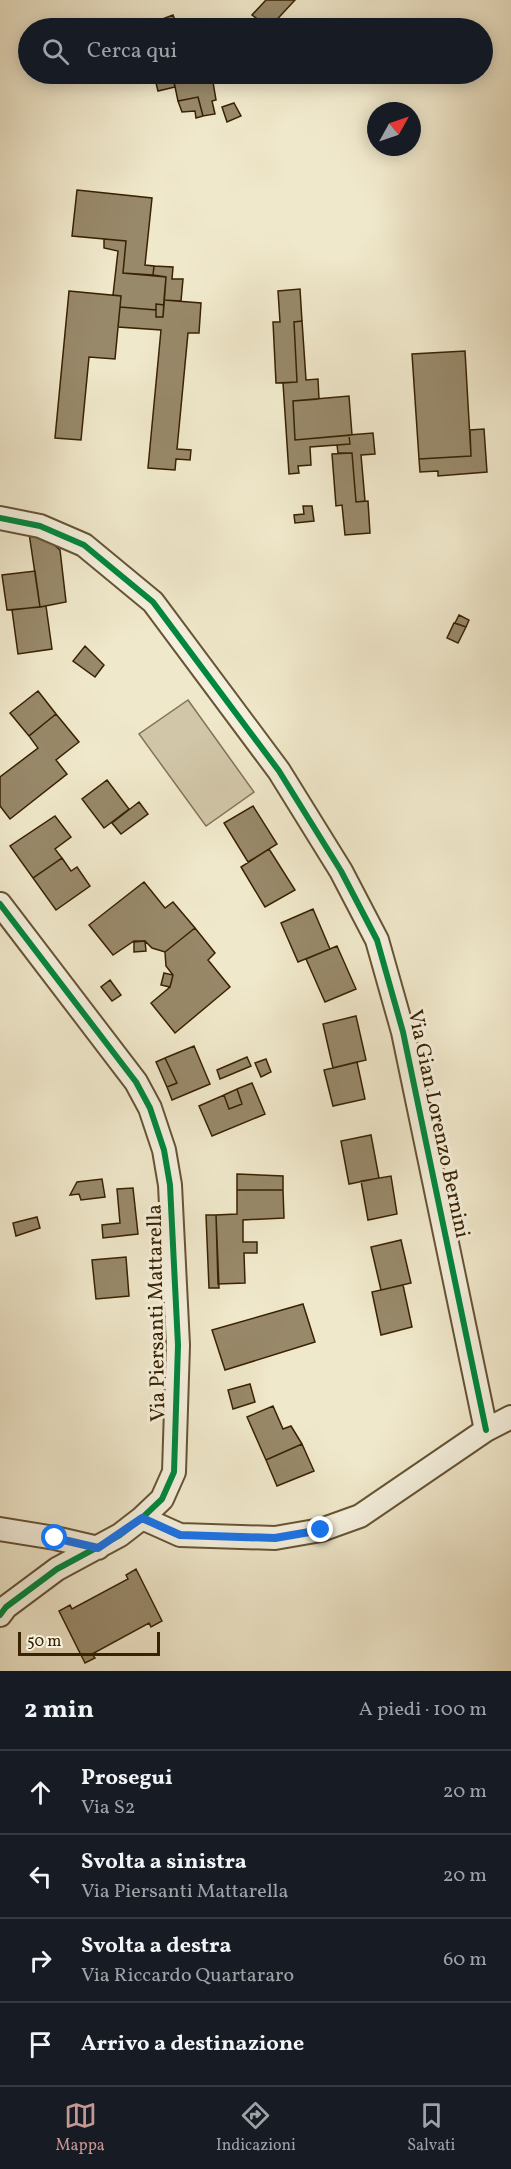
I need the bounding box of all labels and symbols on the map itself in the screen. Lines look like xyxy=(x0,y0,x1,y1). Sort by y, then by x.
north arrow xyxy=(367,102,421,156)
street label: Via Gian Lorenzo Bernini xyxy=(400,1007,476,1241)
street label: Via Piersanti Mattarella xyxy=(141,1204,173,1422)
route end xyxy=(307,1516,333,1542)
route start xyxy=(41,1524,67,1550)
scale bar xyxy=(18,1629,160,1656)

